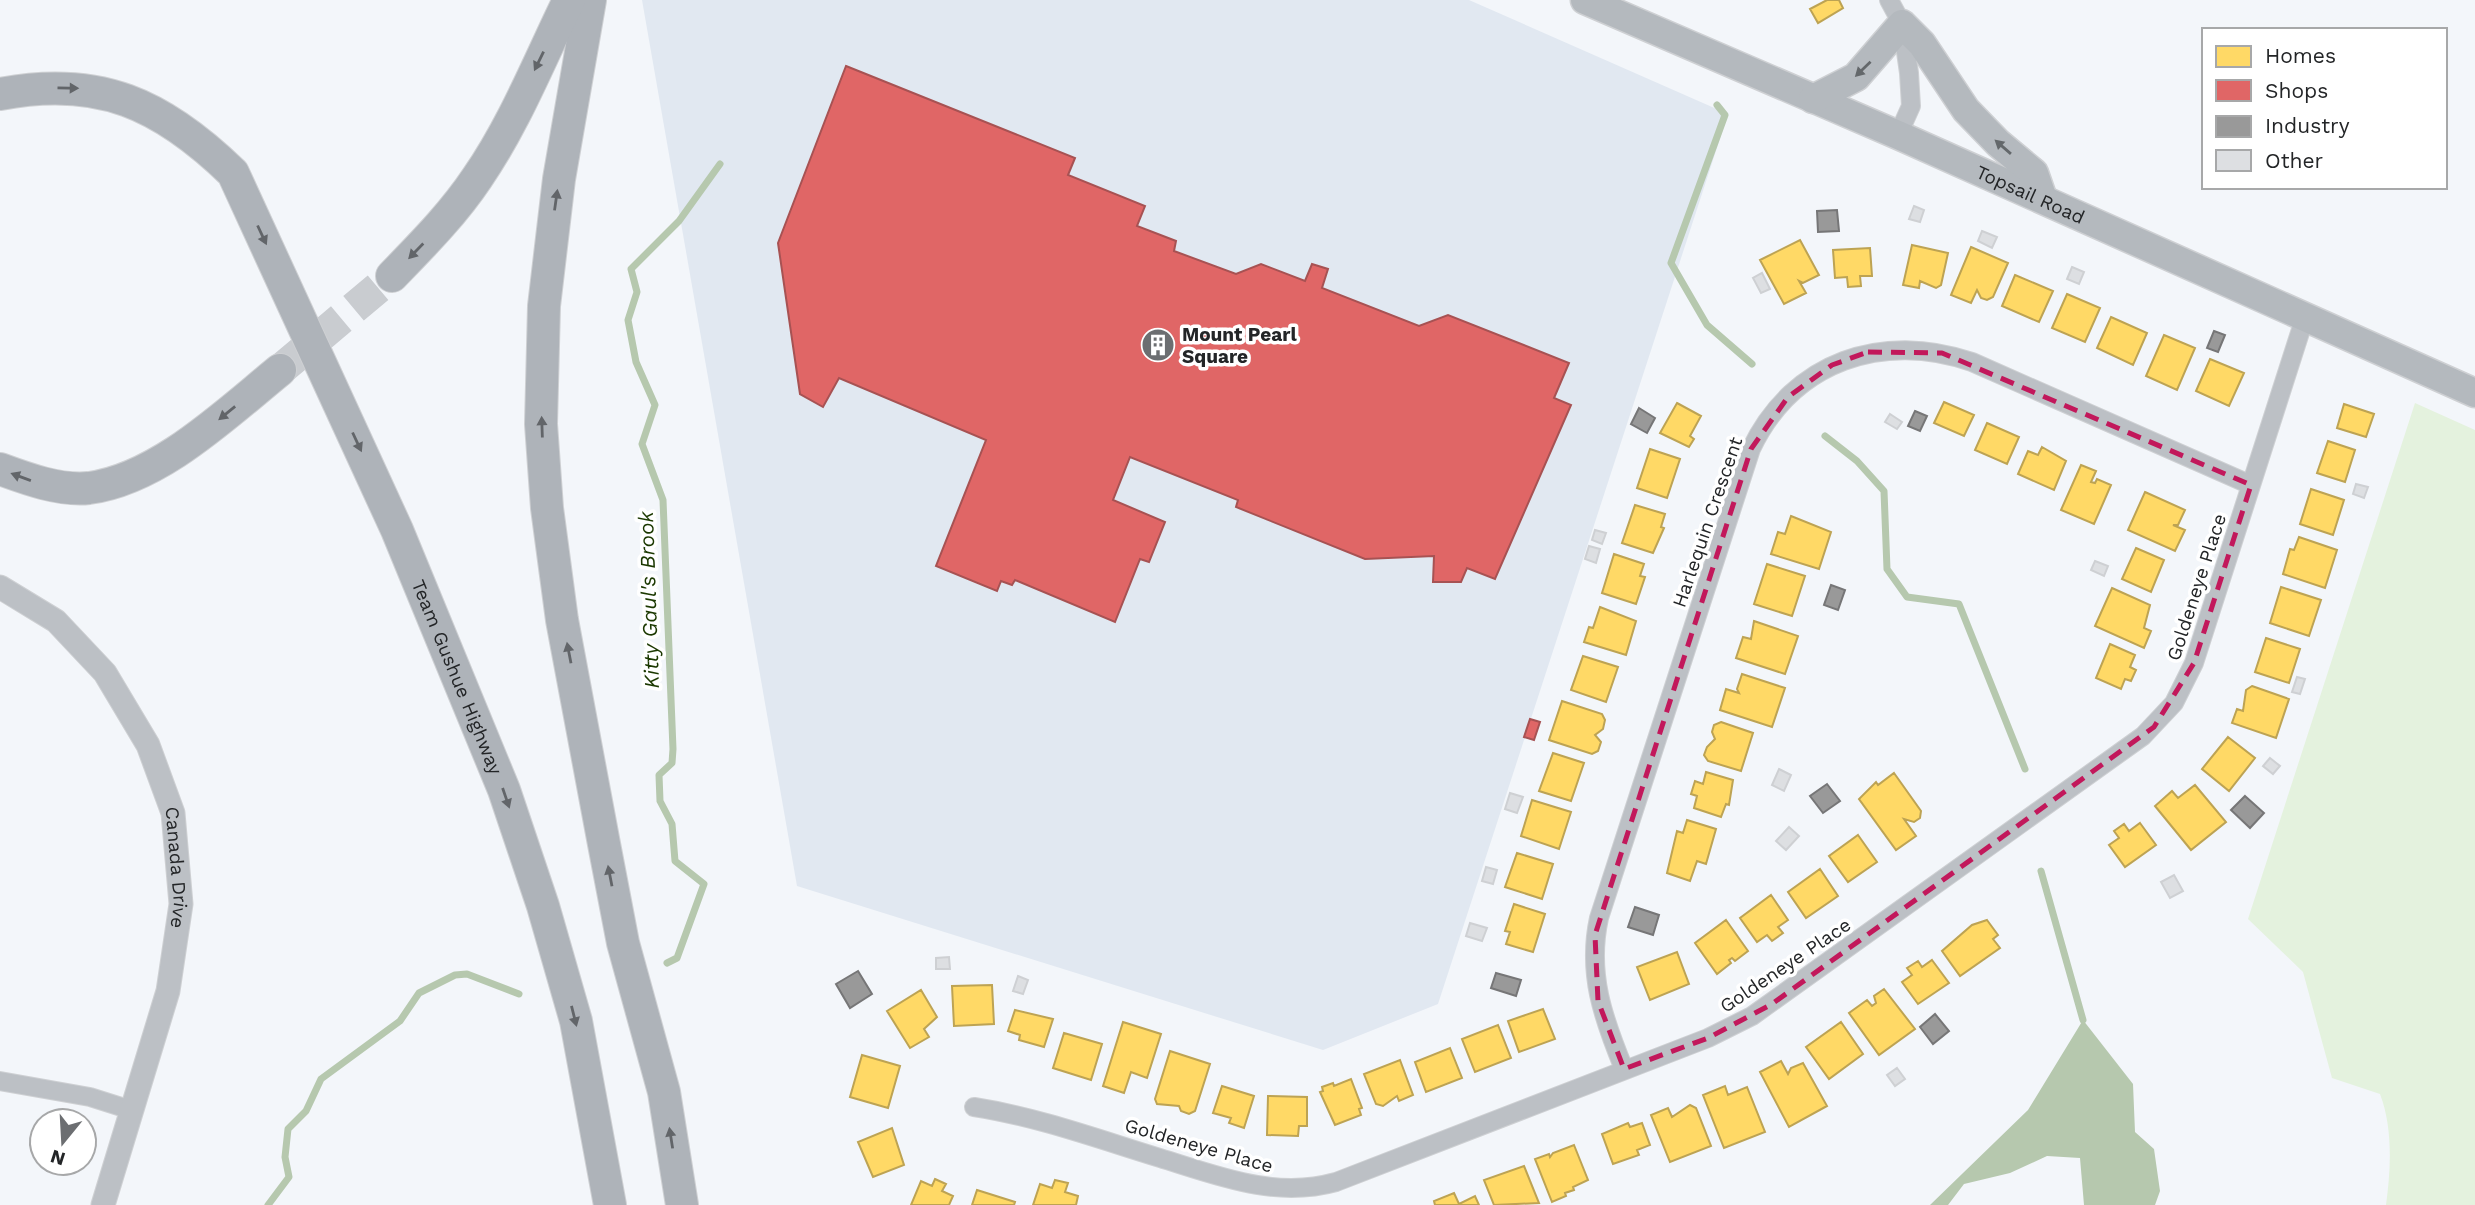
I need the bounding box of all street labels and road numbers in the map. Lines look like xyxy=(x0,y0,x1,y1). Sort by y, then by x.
street label: Topsail Road xyxy=(1972,160,2088,229)
street label: Harlequin Crescent xyxy=(1668,434,1747,610)
street label: Goldeneye Place xyxy=(2162,511,2231,664)
street label: Team Gushue Highway xyxy=(407,576,507,778)
street label: Canada Drive xyxy=(160,806,192,930)
street label: Goldeneye Place xyxy=(1715,913,1855,1018)
street label: Goldeneye Place xyxy=(1122,1113,1276,1178)

